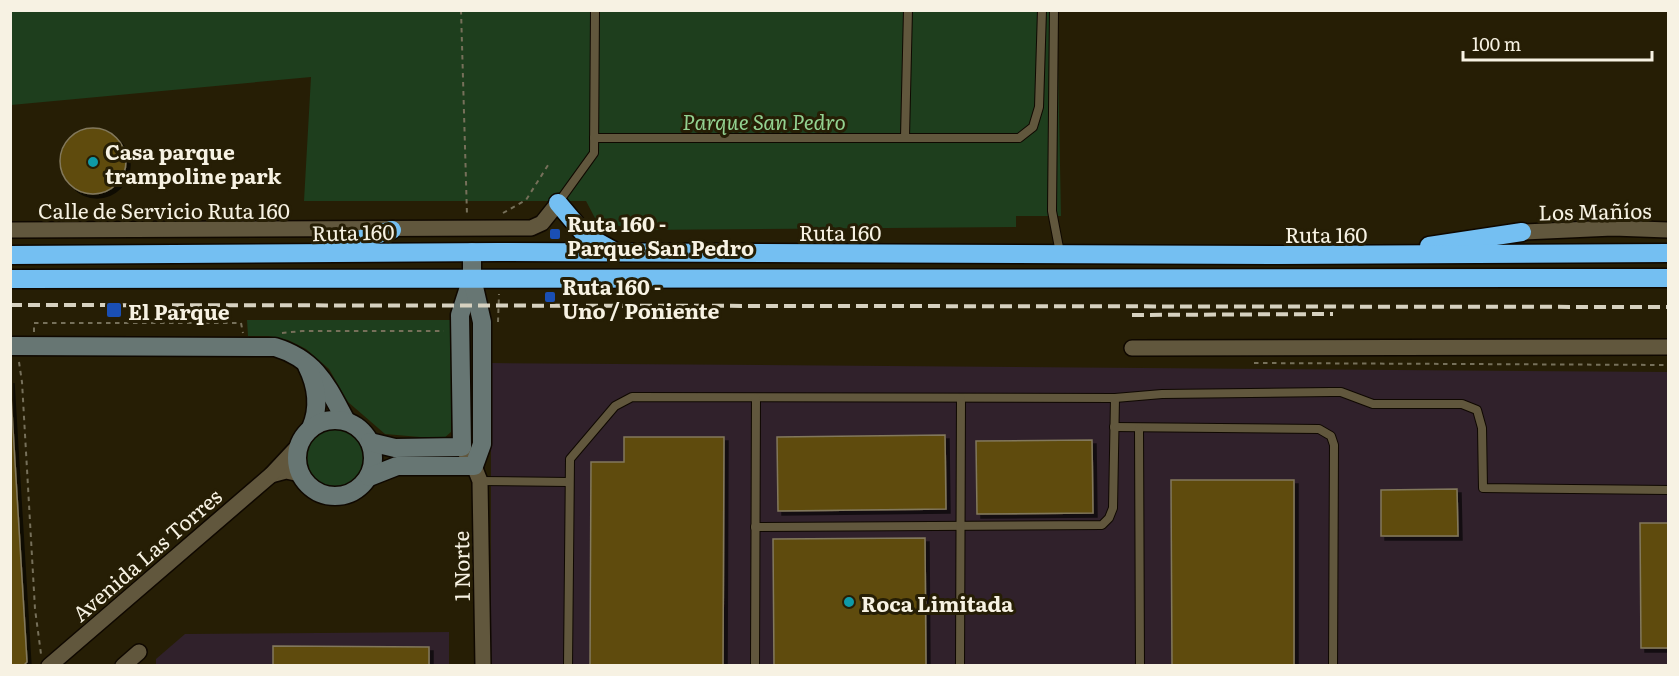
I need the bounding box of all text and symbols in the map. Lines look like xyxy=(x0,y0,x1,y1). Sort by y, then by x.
scale bar xyxy=(1463,24,1652,62)
text: 100 m xyxy=(1472,30,1521,57)
park label: Parque San Pedro xyxy=(682,105,846,136)
place label: Casa parque trampoline park xyxy=(105,135,282,190)
marker: Casa parque trampoline park xyxy=(86,155,100,169)
street label: Calle de Servicio Ruta 160 xyxy=(38,194,290,225)
street label: Los Mañíos xyxy=(1538,194,1652,226)
place label: Ruta 160 - Parque San Pedro xyxy=(567,207,754,262)
street label: Ruta 160 xyxy=(311,215,395,247)
street label: Ruta 160 xyxy=(799,216,881,247)
street label: Ruta 160 xyxy=(1285,218,1367,249)
marker: Ruta 160 - Parque San Pedro xyxy=(548,227,562,241)
place label: Ruta 160 - Uno / Poniente xyxy=(562,270,720,325)
marker: Ruta 160 - Uno / Poniente xyxy=(543,290,557,304)
place label: El Parque xyxy=(128,295,230,326)
marker: El Parque xyxy=(105,301,123,319)
street label: Avenida Las Torres xyxy=(64,480,228,628)
street label: 1 Norte xyxy=(444,530,476,602)
place label: Roca Limitada xyxy=(861,587,1014,618)
marker: Roca Limitada xyxy=(842,595,856,609)

